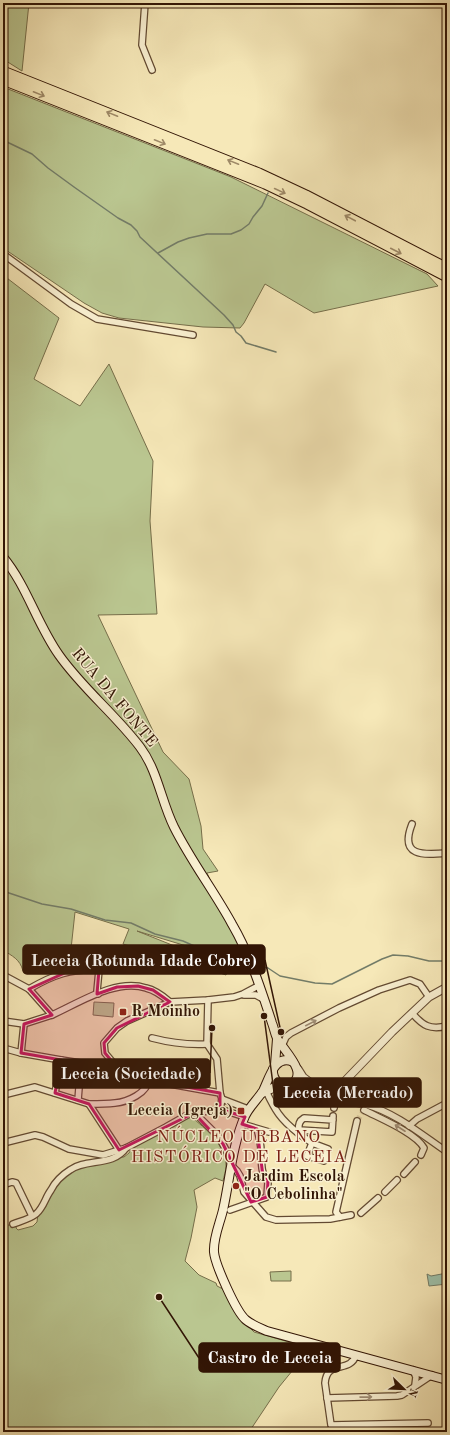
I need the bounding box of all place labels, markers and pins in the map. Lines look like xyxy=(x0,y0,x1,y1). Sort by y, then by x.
callout: Leceia (Rotunda Idade Cobre) xyxy=(23,945,265,974)
place label: R Moinho xyxy=(131,1004,200,1020)
marker: R Moinho xyxy=(118,1007,128,1017)
callout: Leceia (Sociedade) xyxy=(53,1059,210,1088)
callout: Leceia (Mercado) xyxy=(274,1078,421,1107)
place label: Leceia (Igreja) xyxy=(127,1102,233,1119)
marker: Leceia (Igreja) xyxy=(236,1106,246,1116)
place label: Jardim Escola "O Cebolinha" xyxy=(244,1169,345,1203)
marker: Jardim Escola "O Cebolinha" xyxy=(231,1181,241,1191)
callout: Castro de Leceia xyxy=(199,1343,340,1372)

